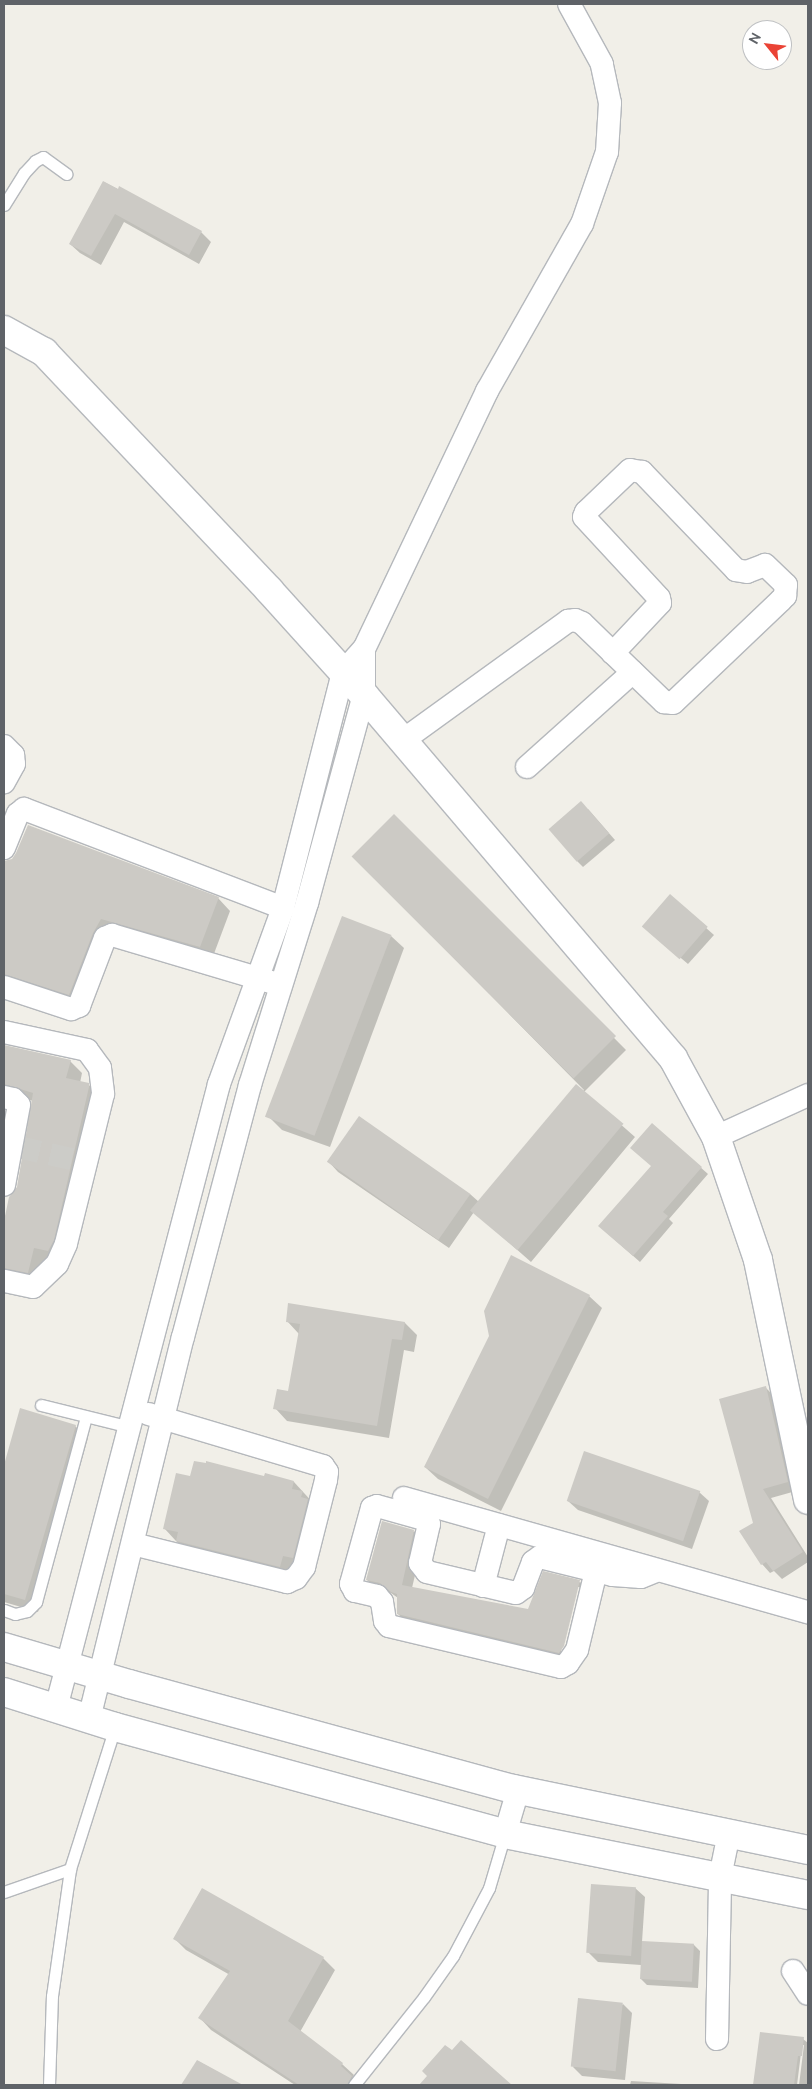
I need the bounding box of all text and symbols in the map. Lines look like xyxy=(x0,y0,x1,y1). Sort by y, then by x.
north arrow xyxy=(742,20,792,70)
text: N xyxy=(745,30,764,47)

